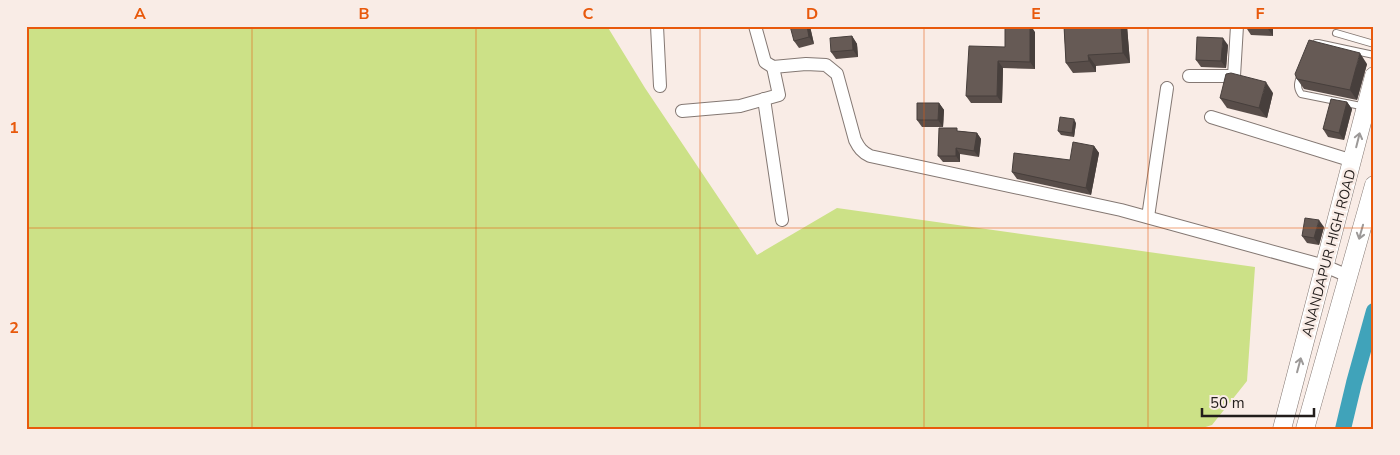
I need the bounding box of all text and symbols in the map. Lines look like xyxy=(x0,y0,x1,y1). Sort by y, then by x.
text: A xyxy=(134,3,146,25)
text: B xyxy=(358,3,370,25)
text: C xyxy=(583,3,594,25)
text: D xyxy=(806,3,818,25)
text: E xyxy=(1031,3,1041,25)
text: F xyxy=(1256,3,1265,25)
text: 1 xyxy=(9,117,19,139)
one-way arrow xyxy=(1354,132,1363,148)
street label: ANANDAPUR HIGH ROAD xyxy=(1297,167,1361,339)
one-way arrow xyxy=(1355,223,1365,239)
text: 2 xyxy=(9,317,19,339)
one-way arrow xyxy=(1295,357,1304,373)
scale bar xyxy=(1202,385,1315,417)
text: 50 m xyxy=(1210,393,1245,413)

